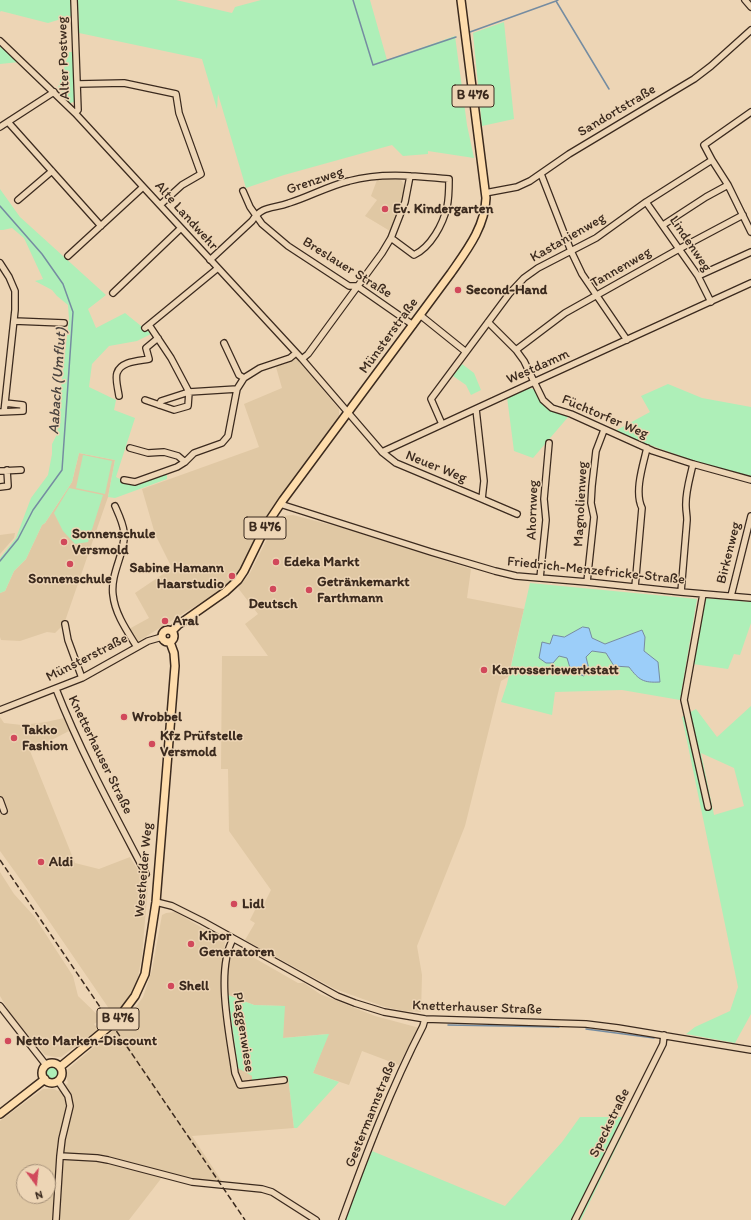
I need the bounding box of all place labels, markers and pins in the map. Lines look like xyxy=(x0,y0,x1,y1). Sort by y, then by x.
place label: Ev. Kindergarten xyxy=(393,201,493,217)
marker: Ev. Kindergarten xyxy=(380,204,390,214)
place label: Second-Hand xyxy=(466,282,547,298)
marker: Second-Hand xyxy=(453,285,463,295)
place label: Sonnenschule Versmold xyxy=(72,526,155,558)
marker: Sonnenschule Versmold xyxy=(59,537,69,547)
place label: Edeka Markt xyxy=(284,554,360,570)
marker: Edeka Markt xyxy=(271,557,281,567)
marker: Sonnenschule xyxy=(65,559,75,569)
place label: Sabine Hamann Haarstudio xyxy=(130,560,224,592)
place label: Sonnenschule xyxy=(28,571,112,587)
marker: Sabine Hamann Haarstudio xyxy=(227,571,237,581)
place label: Getränkemarkt Farthmann xyxy=(317,574,410,606)
marker: Deutsch xyxy=(268,584,278,594)
marker: Getränkemarkt Farthmann xyxy=(304,585,314,595)
place label: Deutsch xyxy=(248,596,298,612)
place label: Aral xyxy=(173,613,199,629)
marker: Aral xyxy=(160,616,170,626)
place label: Karrosseriewerkstatt xyxy=(492,662,619,678)
marker: Karrosseriewerkstatt xyxy=(479,665,489,675)
place label: Wrobbel xyxy=(132,709,182,725)
marker: Wrobbel xyxy=(119,712,129,722)
place label: Takko Fashion xyxy=(22,722,68,754)
place label: Kfz Prüfstelle Versmold xyxy=(160,728,243,760)
marker: Takko Fashion xyxy=(9,733,19,743)
marker: Kfz Prüfstelle Versmold xyxy=(147,739,157,749)
place label: Aldi xyxy=(49,854,73,870)
marker: Aldi xyxy=(36,857,46,867)
place label: Lidl xyxy=(242,896,264,912)
marker: Lidl xyxy=(229,899,239,909)
place label: Kipor Generatoren xyxy=(199,928,275,960)
marker: Kipor Generatoren xyxy=(186,939,196,949)
place label: Shell xyxy=(179,978,209,994)
marker: Shell xyxy=(166,981,176,991)
place label: Netto Marken-Discount xyxy=(16,1033,157,1049)
marker: Netto Marken-Discount xyxy=(3,1036,13,1046)

